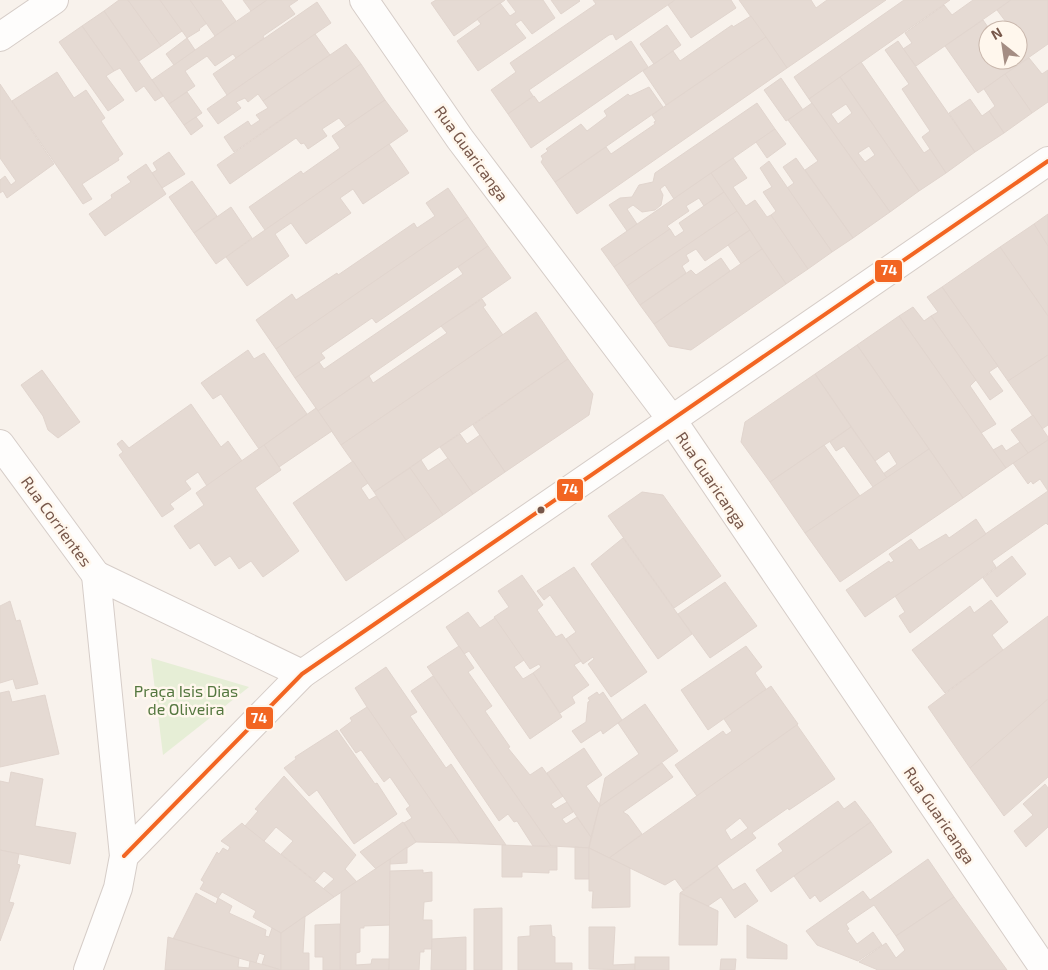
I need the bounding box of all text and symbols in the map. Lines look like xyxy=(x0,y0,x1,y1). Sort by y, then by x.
north arrow xyxy=(978,20,1028,70)
text: N xyxy=(988,23,1005,43)
street label: Rua Guaricanga xyxy=(431,102,513,204)
line badge: 74 xyxy=(874,259,903,283)
text: 74 xyxy=(881,261,897,278)
street label: Rua Guaricanga xyxy=(672,428,752,532)
street label: Rua Corrientes xyxy=(18,472,96,570)
line badge: 74 xyxy=(556,478,584,502)
text: 74 xyxy=(562,480,578,497)
unlabelled marker xyxy=(536,505,546,515)
park label: Praça Isis Dias de Oliveira xyxy=(134,681,238,718)
line badge: 74 xyxy=(245,706,274,730)
text: 74 xyxy=(251,709,267,726)
street label: Rua Guaricanga xyxy=(900,763,980,867)

